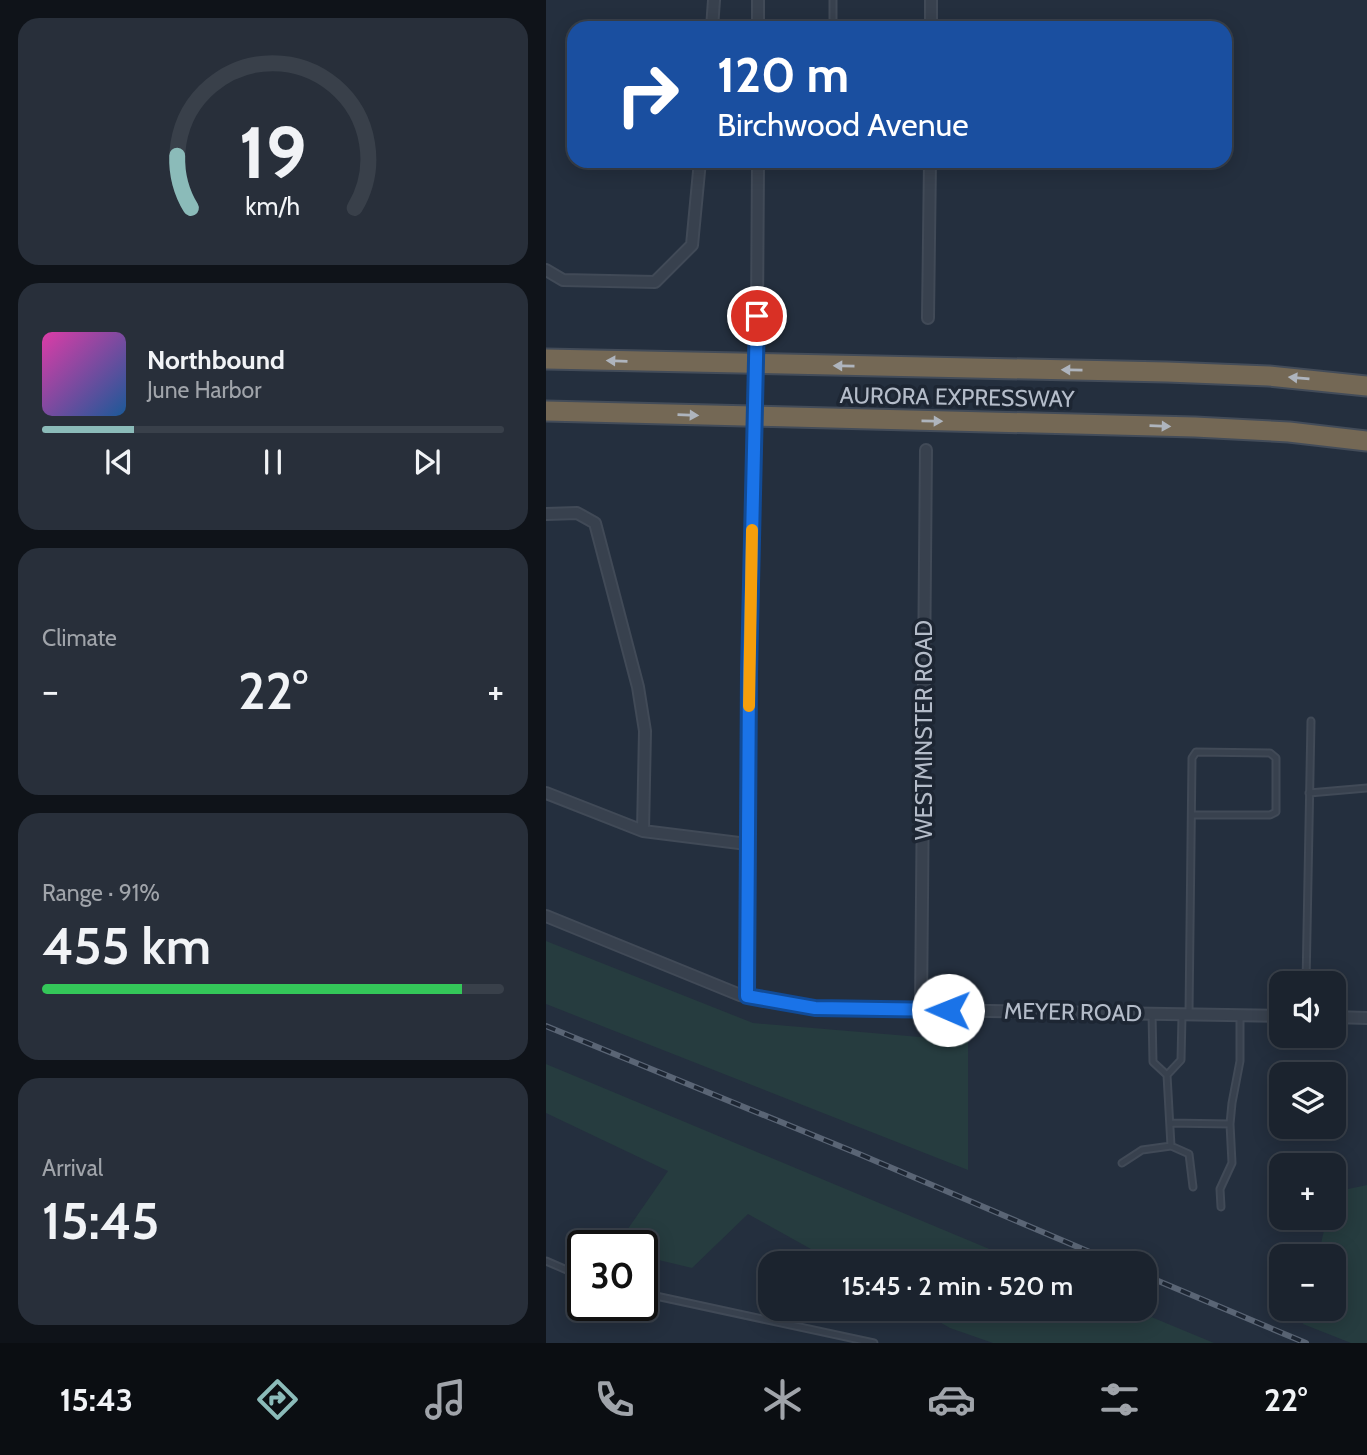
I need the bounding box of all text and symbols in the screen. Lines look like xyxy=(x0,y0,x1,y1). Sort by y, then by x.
text: 120 m xyxy=(717,45,849,104)
icon: right xyxy=(602,49,693,140)
text: Birchwood Avenue xyxy=(717,105,969,144)
text: 19 xyxy=(239,108,307,196)
text: km/h xyxy=(246,190,300,220)
pin xyxy=(727,286,787,346)
icon: arrive xyxy=(738,297,776,335)
text: Northbound xyxy=(147,344,285,376)
one-way arrow xyxy=(606,356,628,367)
one-way arrow xyxy=(833,361,855,372)
one-way arrow xyxy=(1061,364,1083,376)
one-way arrow xyxy=(1288,372,1310,383)
text: June Harbor xyxy=(147,376,261,404)
street label: AURORA EXPRESSWAY xyxy=(839,381,1076,413)
one-way arrow xyxy=(677,409,699,420)
one-way arrow xyxy=(922,415,944,427)
one-way arrow xyxy=(1149,420,1171,432)
icon: previous xyxy=(100,443,138,481)
icon: pause xyxy=(254,443,292,481)
icon: next xyxy=(408,443,446,481)
street label: WESTMINSTER ROAD xyxy=(910,620,938,840)
text: Climate xyxy=(42,624,117,652)
text: 22° xyxy=(238,659,308,722)
text: − xyxy=(42,667,59,714)
text: + xyxy=(487,667,504,714)
text: Range · 91% xyxy=(42,879,160,907)
text: 455 km xyxy=(42,914,211,977)
map controls xyxy=(1269,971,1346,1321)
button: sound xyxy=(1269,971,1346,1048)
position arrow xyxy=(911,973,985,1047)
street label: MEYER ROAD xyxy=(1004,997,1142,1027)
button: layers xyxy=(1269,1062,1346,1139)
button: + xyxy=(1269,1153,1346,1230)
text: Arrival xyxy=(42,1154,103,1182)
text: 15:45 xyxy=(42,1189,159,1252)
speed limit sign: 30 xyxy=(567,1230,658,1321)
button: − xyxy=(1269,1244,1346,1321)
text: 15:45 · 2 min · 520 m xyxy=(842,1270,1073,1302)
icon: directions xyxy=(253,1375,302,1424)
icon: music xyxy=(421,1375,470,1424)
icon: phone xyxy=(590,1375,639,1424)
icon: climate xyxy=(758,1375,807,1424)
icon: car xyxy=(927,1375,976,1424)
icon: filters xyxy=(1095,1375,1144,1424)
text: 15:43 xyxy=(60,1380,133,1419)
text: 22° xyxy=(1264,1380,1307,1419)

